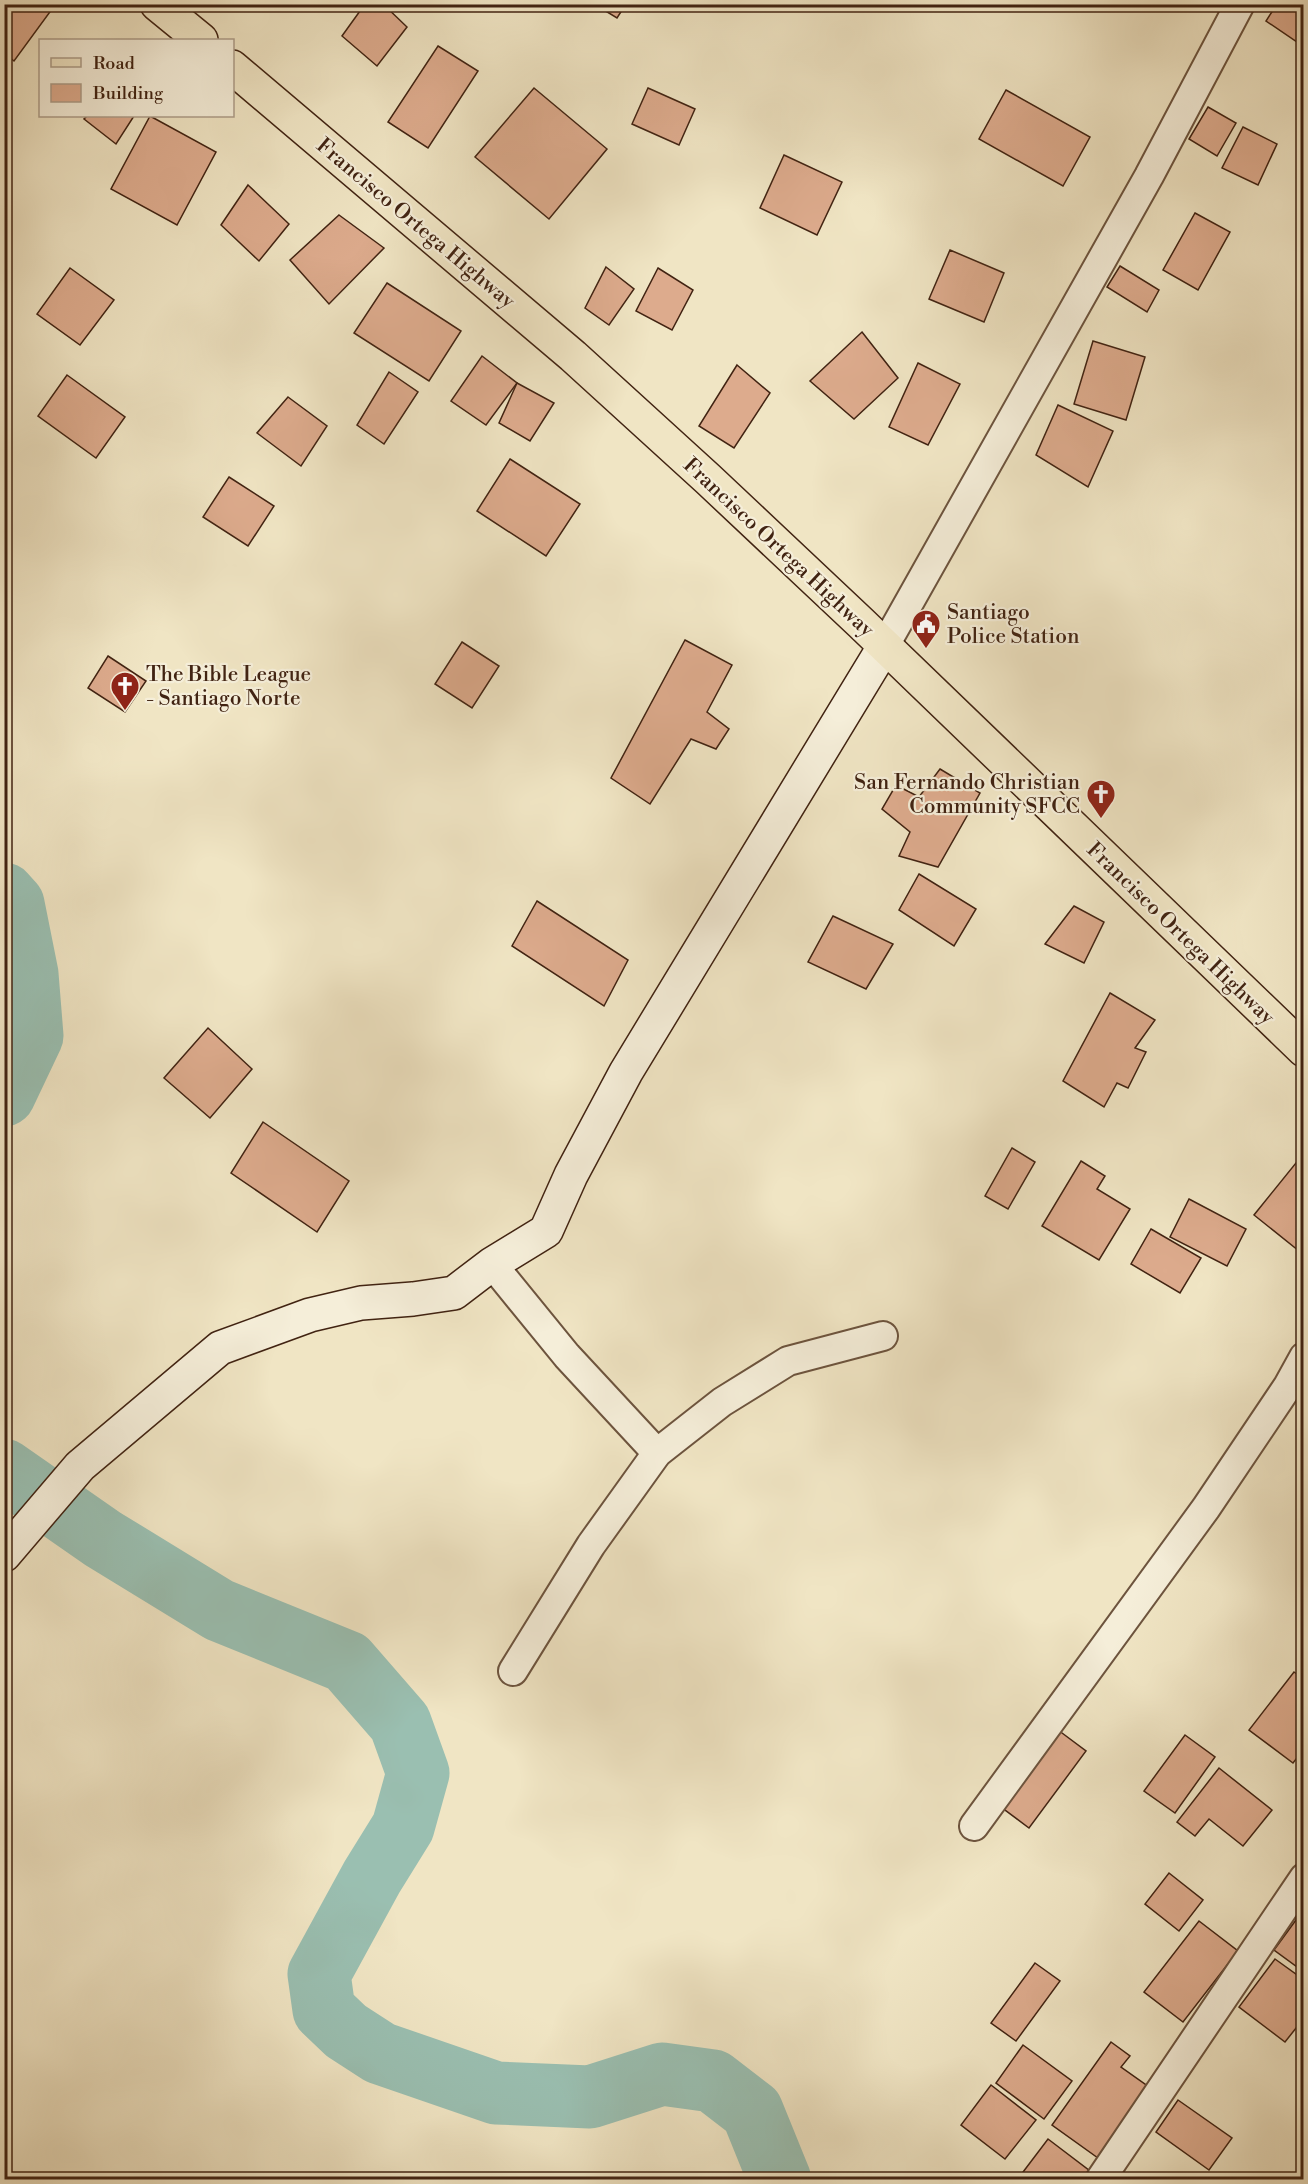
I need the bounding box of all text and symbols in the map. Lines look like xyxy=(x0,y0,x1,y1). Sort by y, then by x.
legend xyxy=(39,39,234,117)
text: Road xyxy=(93,52,136,75)
text: Building xyxy=(92,82,164,105)
street label: Francisco Ortega Highway xyxy=(311,133,521,315)
street label: Francisco Ortega Highway xyxy=(678,453,880,643)
place label: Santiago Police Station xyxy=(947,600,1080,650)
public building icon: Santiago Police Station xyxy=(910,608,942,650)
place label: The Bible League - Santiago Norte xyxy=(146,662,311,712)
church icon: The Bible League - Santiago Norte xyxy=(109,670,141,712)
place label: San Fernando Christian Community SFCC xyxy=(854,770,1080,820)
church icon: San Fernando Christian Community SFCC xyxy=(1085,778,1117,820)
street label: Francisco Ortega Highway xyxy=(1081,837,1280,1031)

